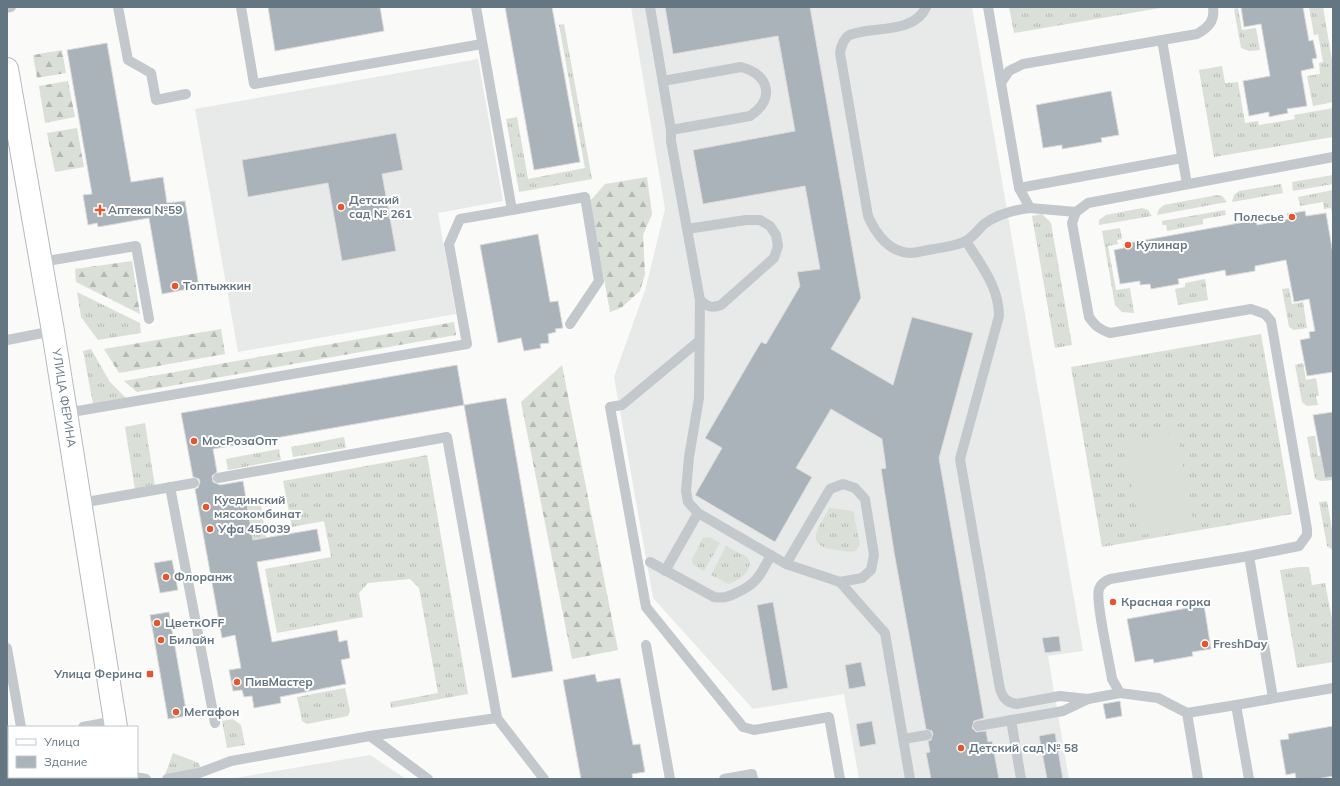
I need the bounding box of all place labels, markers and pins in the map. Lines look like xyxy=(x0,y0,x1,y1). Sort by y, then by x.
place label: Детский сад № 261 xyxy=(349,192,412,221)
place label: Аптека №59 xyxy=(108,202,182,217)
marker: Детский сад № 261 xyxy=(336,202,346,212)
marker: Аптека №59 xyxy=(95,205,105,215)
place label: Полесье xyxy=(1234,209,1284,224)
marker: Полесье xyxy=(1287,212,1297,222)
place label: Кулинар xyxy=(1136,237,1188,252)
marker: Кулинар xyxy=(1123,240,1133,250)
place label: Топтыжкин xyxy=(183,278,251,293)
marker: Топтыжкин xyxy=(170,281,180,291)
place label: МосРозаОпт xyxy=(202,433,278,448)
marker: МосРозаОпт xyxy=(189,436,199,446)
place label: Куединский мясокомбинат xyxy=(214,492,301,521)
marker: Куединский мясокомбинат xyxy=(201,502,211,512)
place label: Уфа 450039 xyxy=(217,521,291,536)
marker: Уфа 450039 xyxy=(205,524,215,534)
place label: Флоранж xyxy=(174,569,233,584)
marker: Флоранж xyxy=(161,572,171,582)
place label: Красная горка xyxy=(1121,594,1211,609)
marker: Красная горка xyxy=(1108,597,1118,607)
place label: ЦветкOFF xyxy=(165,615,225,630)
marker: ЦветкOFF xyxy=(152,618,162,628)
place label: Билайн xyxy=(169,632,214,647)
marker: Билайн xyxy=(156,635,166,645)
place label: FreshDay xyxy=(1213,636,1268,651)
marker: FreshDay xyxy=(1200,639,1210,649)
place label: Улица Ферина xyxy=(53,666,142,681)
marker: Улица Ферина xyxy=(145,669,155,679)
place label: ПивМастер xyxy=(245,674,313,689)
marker: ПивМастер xyxy=(232,677,242,687)
place label: Мегафон xyxy=(184,704,239,719)
marker: Мегафон xyxy=(171,707,181,717)
place label: Детский сад № 58 xyxy=(969,740,1078,755)
marker: Детский сад № 58 xyxy=(956,743,966,753)

